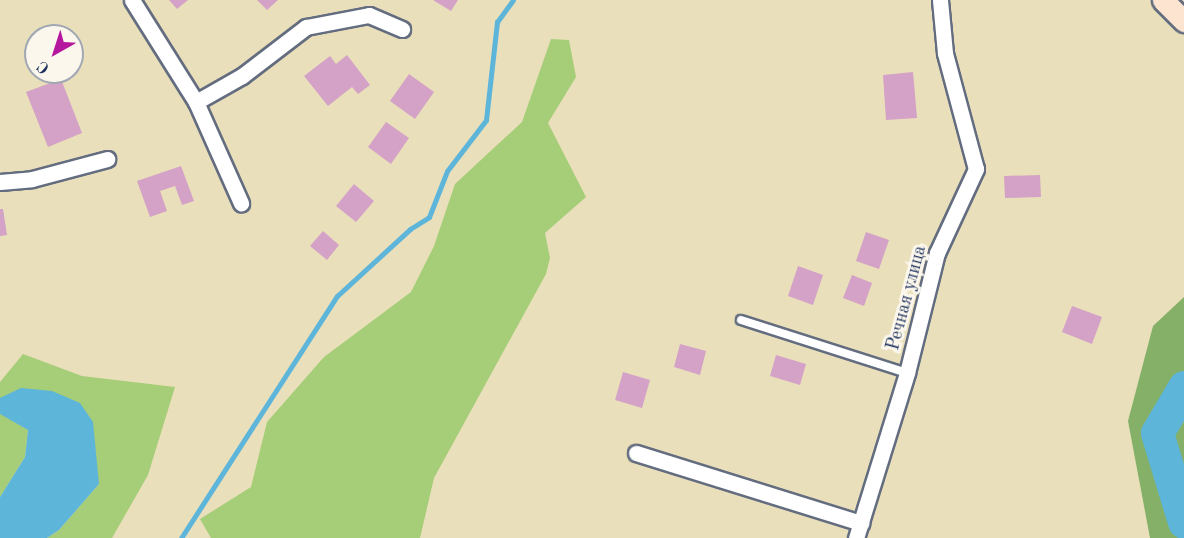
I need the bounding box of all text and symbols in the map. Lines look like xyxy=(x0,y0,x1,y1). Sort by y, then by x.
north arrow xyxy=(24,24,84,84)
text: С xyxy=(35,57,53,76)
street label: Речная улица xyxy=(883,243,931,353)

